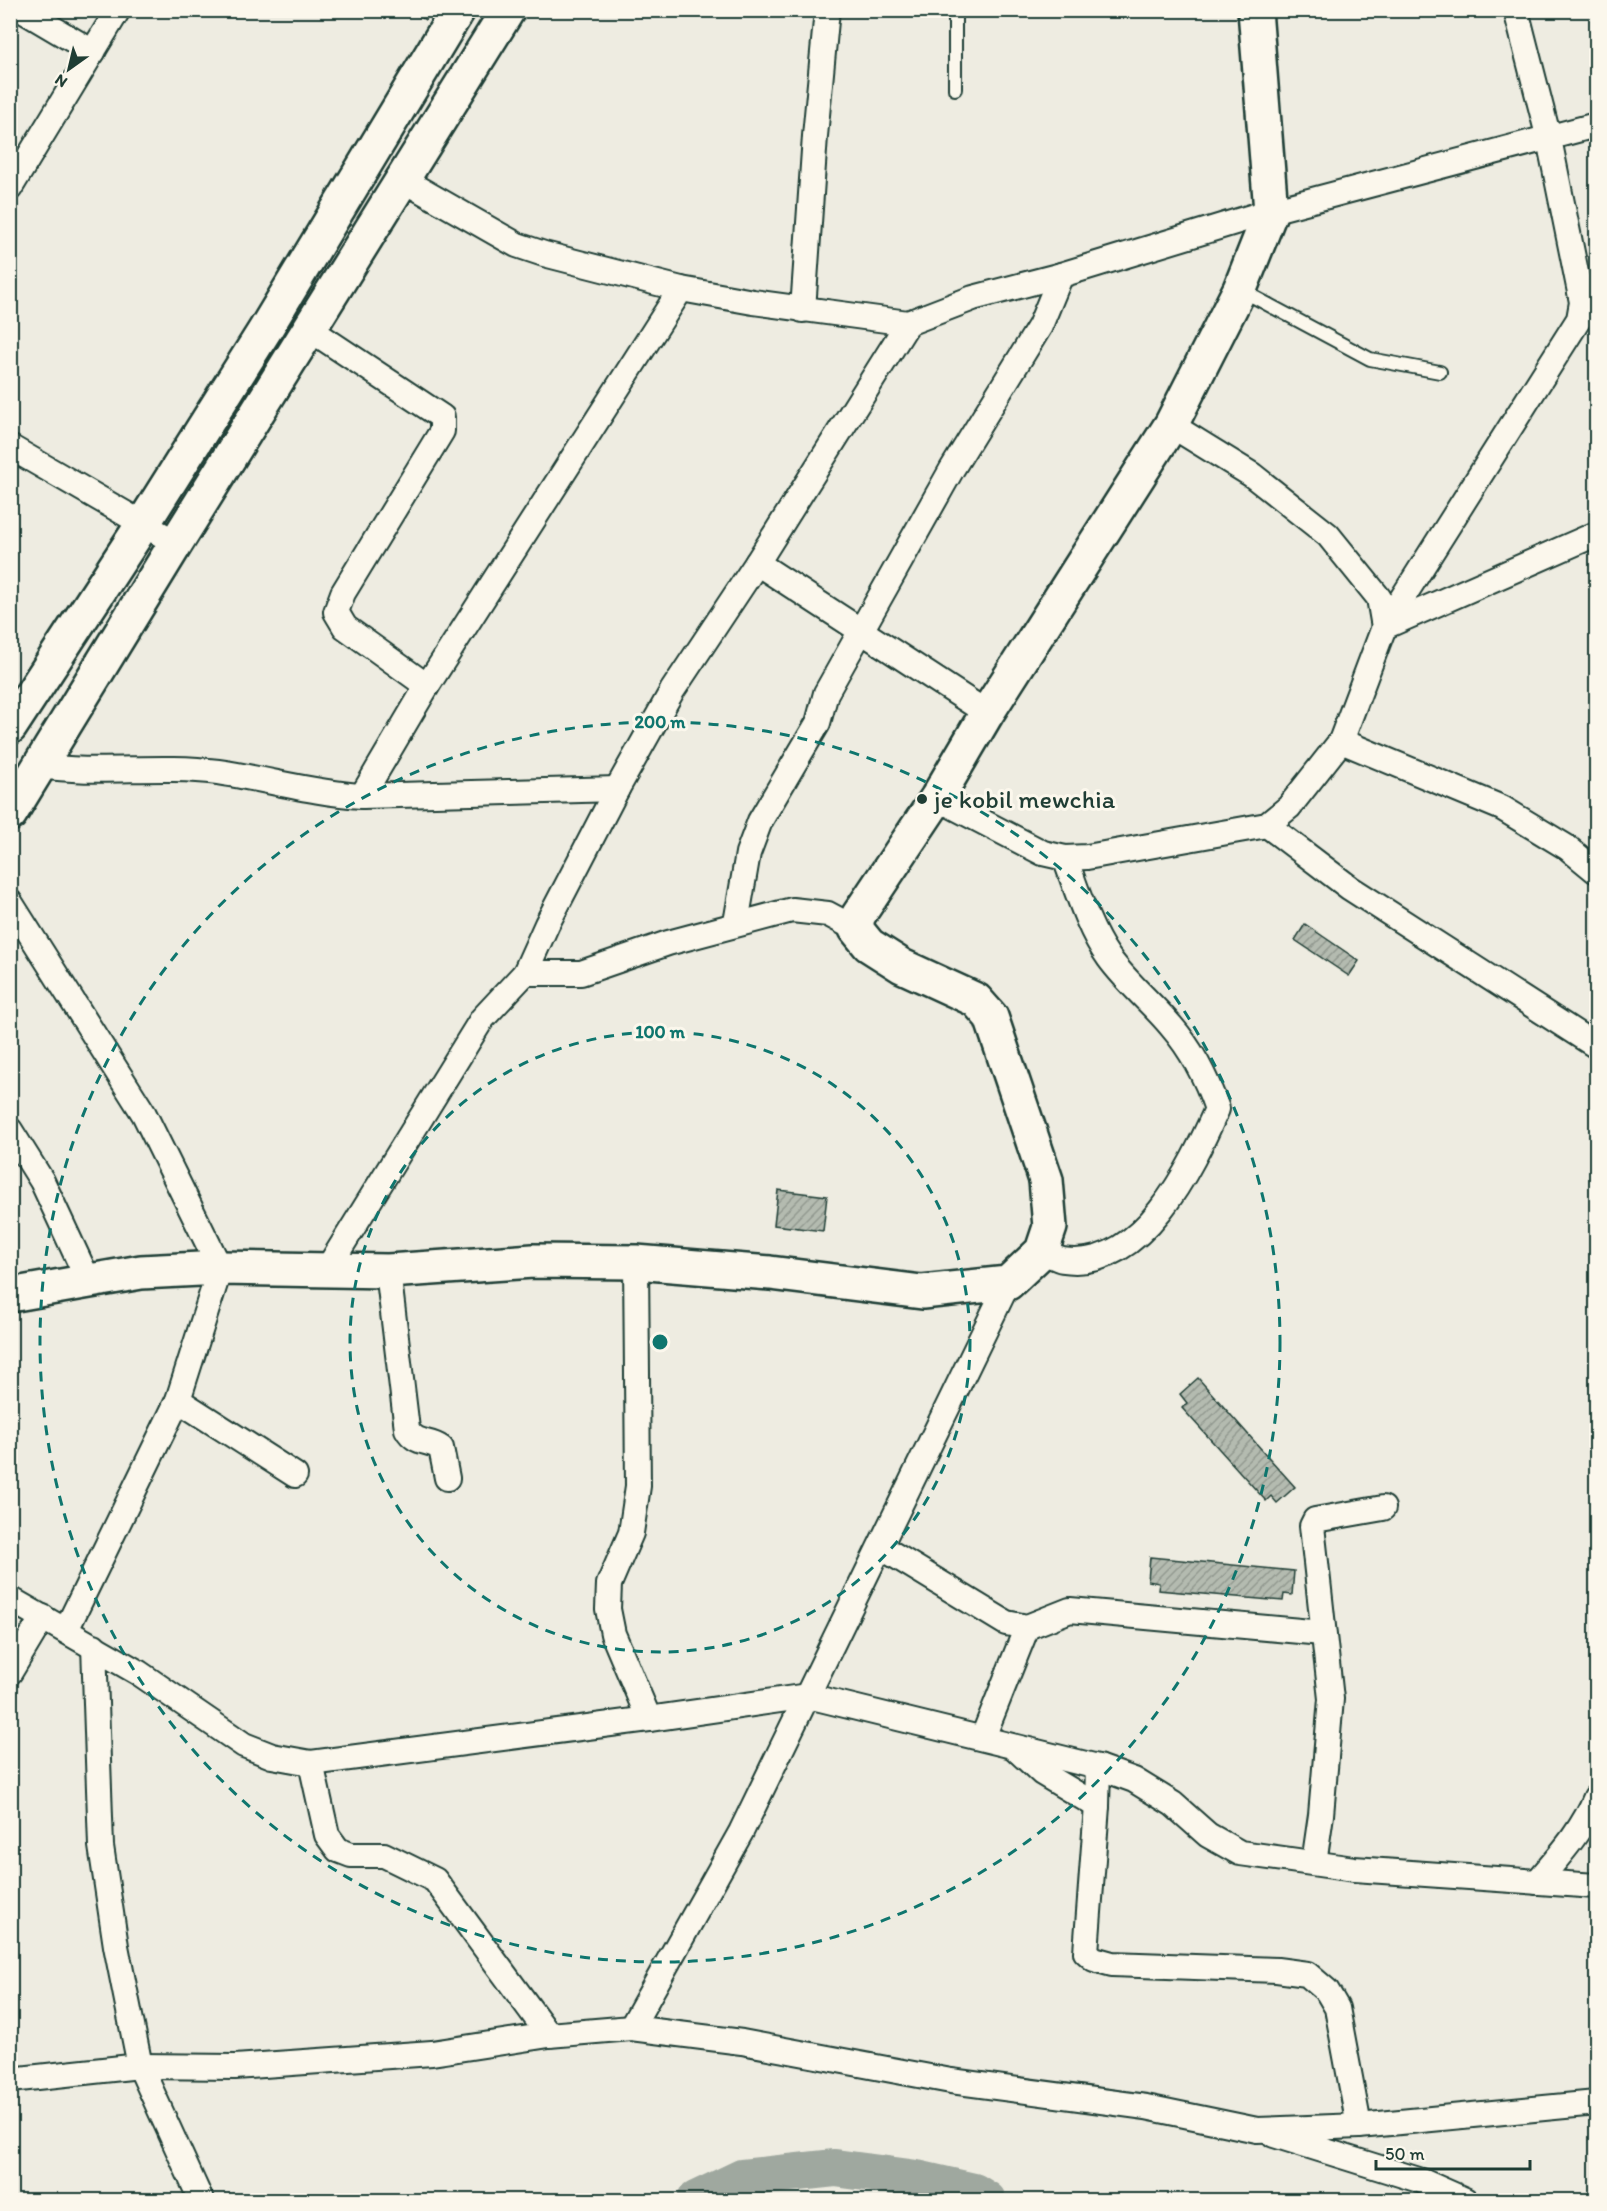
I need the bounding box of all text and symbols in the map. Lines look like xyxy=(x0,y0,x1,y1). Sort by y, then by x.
north arrow xyxy=(39,39,99,99)
text: N xyxy=(51,70,71,92)
text: 200 m xyxy=(635,711,686,733)
place label: je kobil mewchia xyxy=(933,783,1116,815)
marker: je kobil mewchia xyxy=(915,792,929,806)
text: 100 m xyxy=(635,1021,686,1043)
centre of rings xyxy=(650,1332,670,1352)
scale bar xyxy=(1376,2133,1530,2171)
text: 50 m xyxy=(1385,2143,1425,2165)

